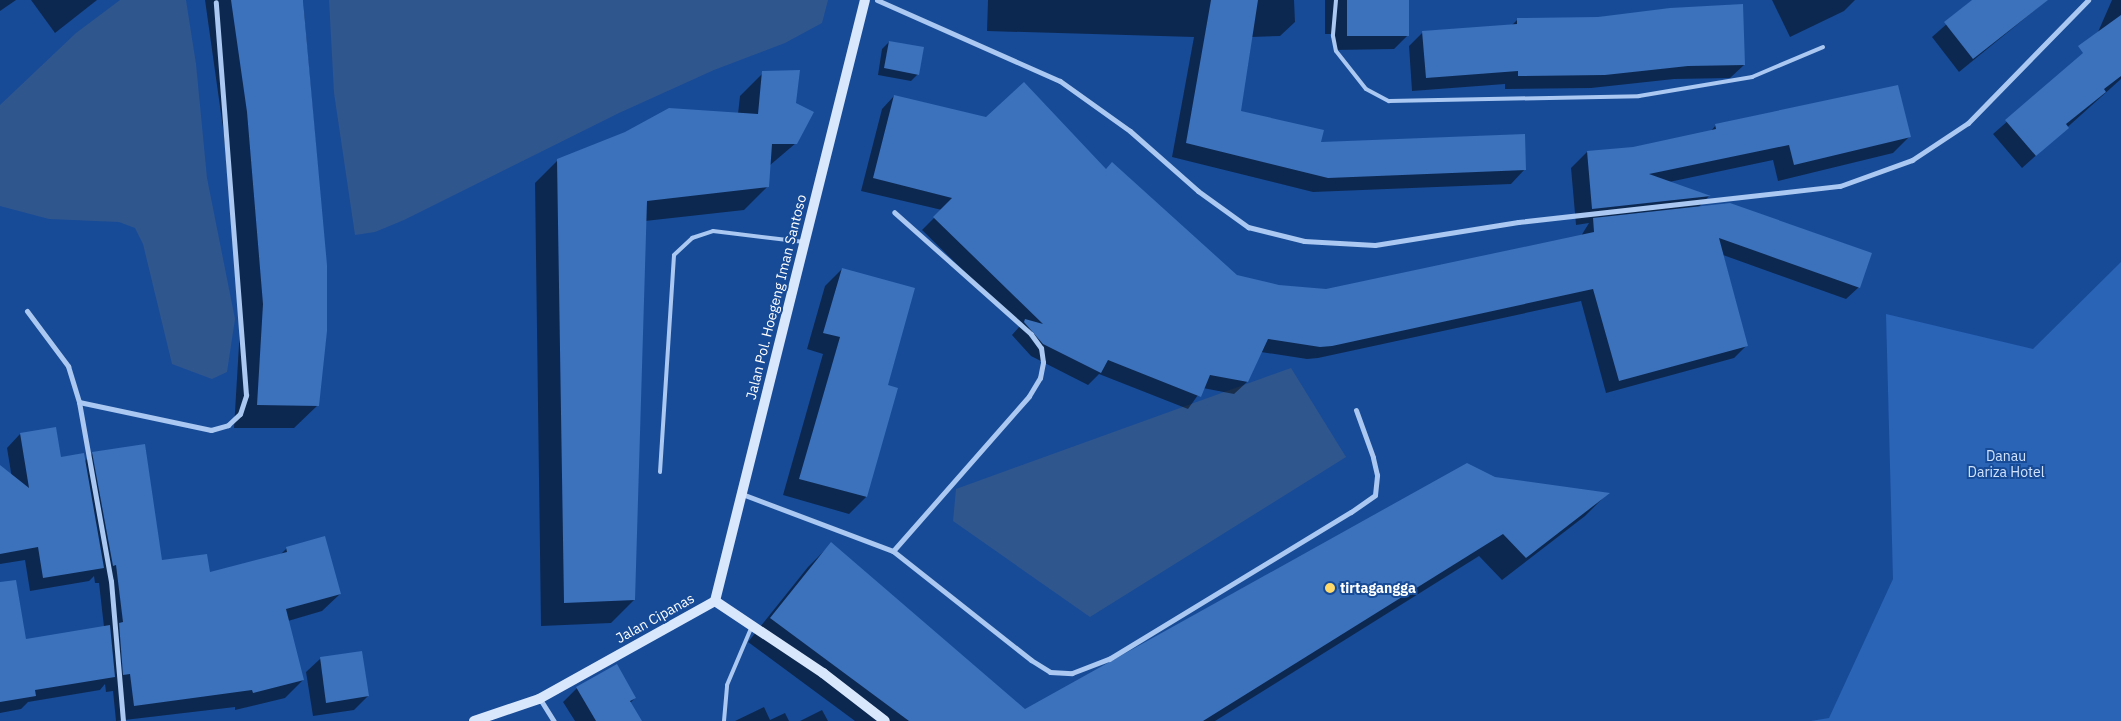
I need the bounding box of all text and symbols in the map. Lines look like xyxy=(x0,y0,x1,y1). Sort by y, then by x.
street label: Jalan Pol. Hoegeng Iman Santoso xyxy=(742,193,810,401)
park label: Danau Dariza Hotel xyxy=(1968,448,2044,481)
place label: tirtagangga xyxy=(1340,580,1416,596)
marker: tirtagangga xyxy=(1324,582,1336,594)
street label: Jalan Cipanas xyxy=(613,590,697,646)

